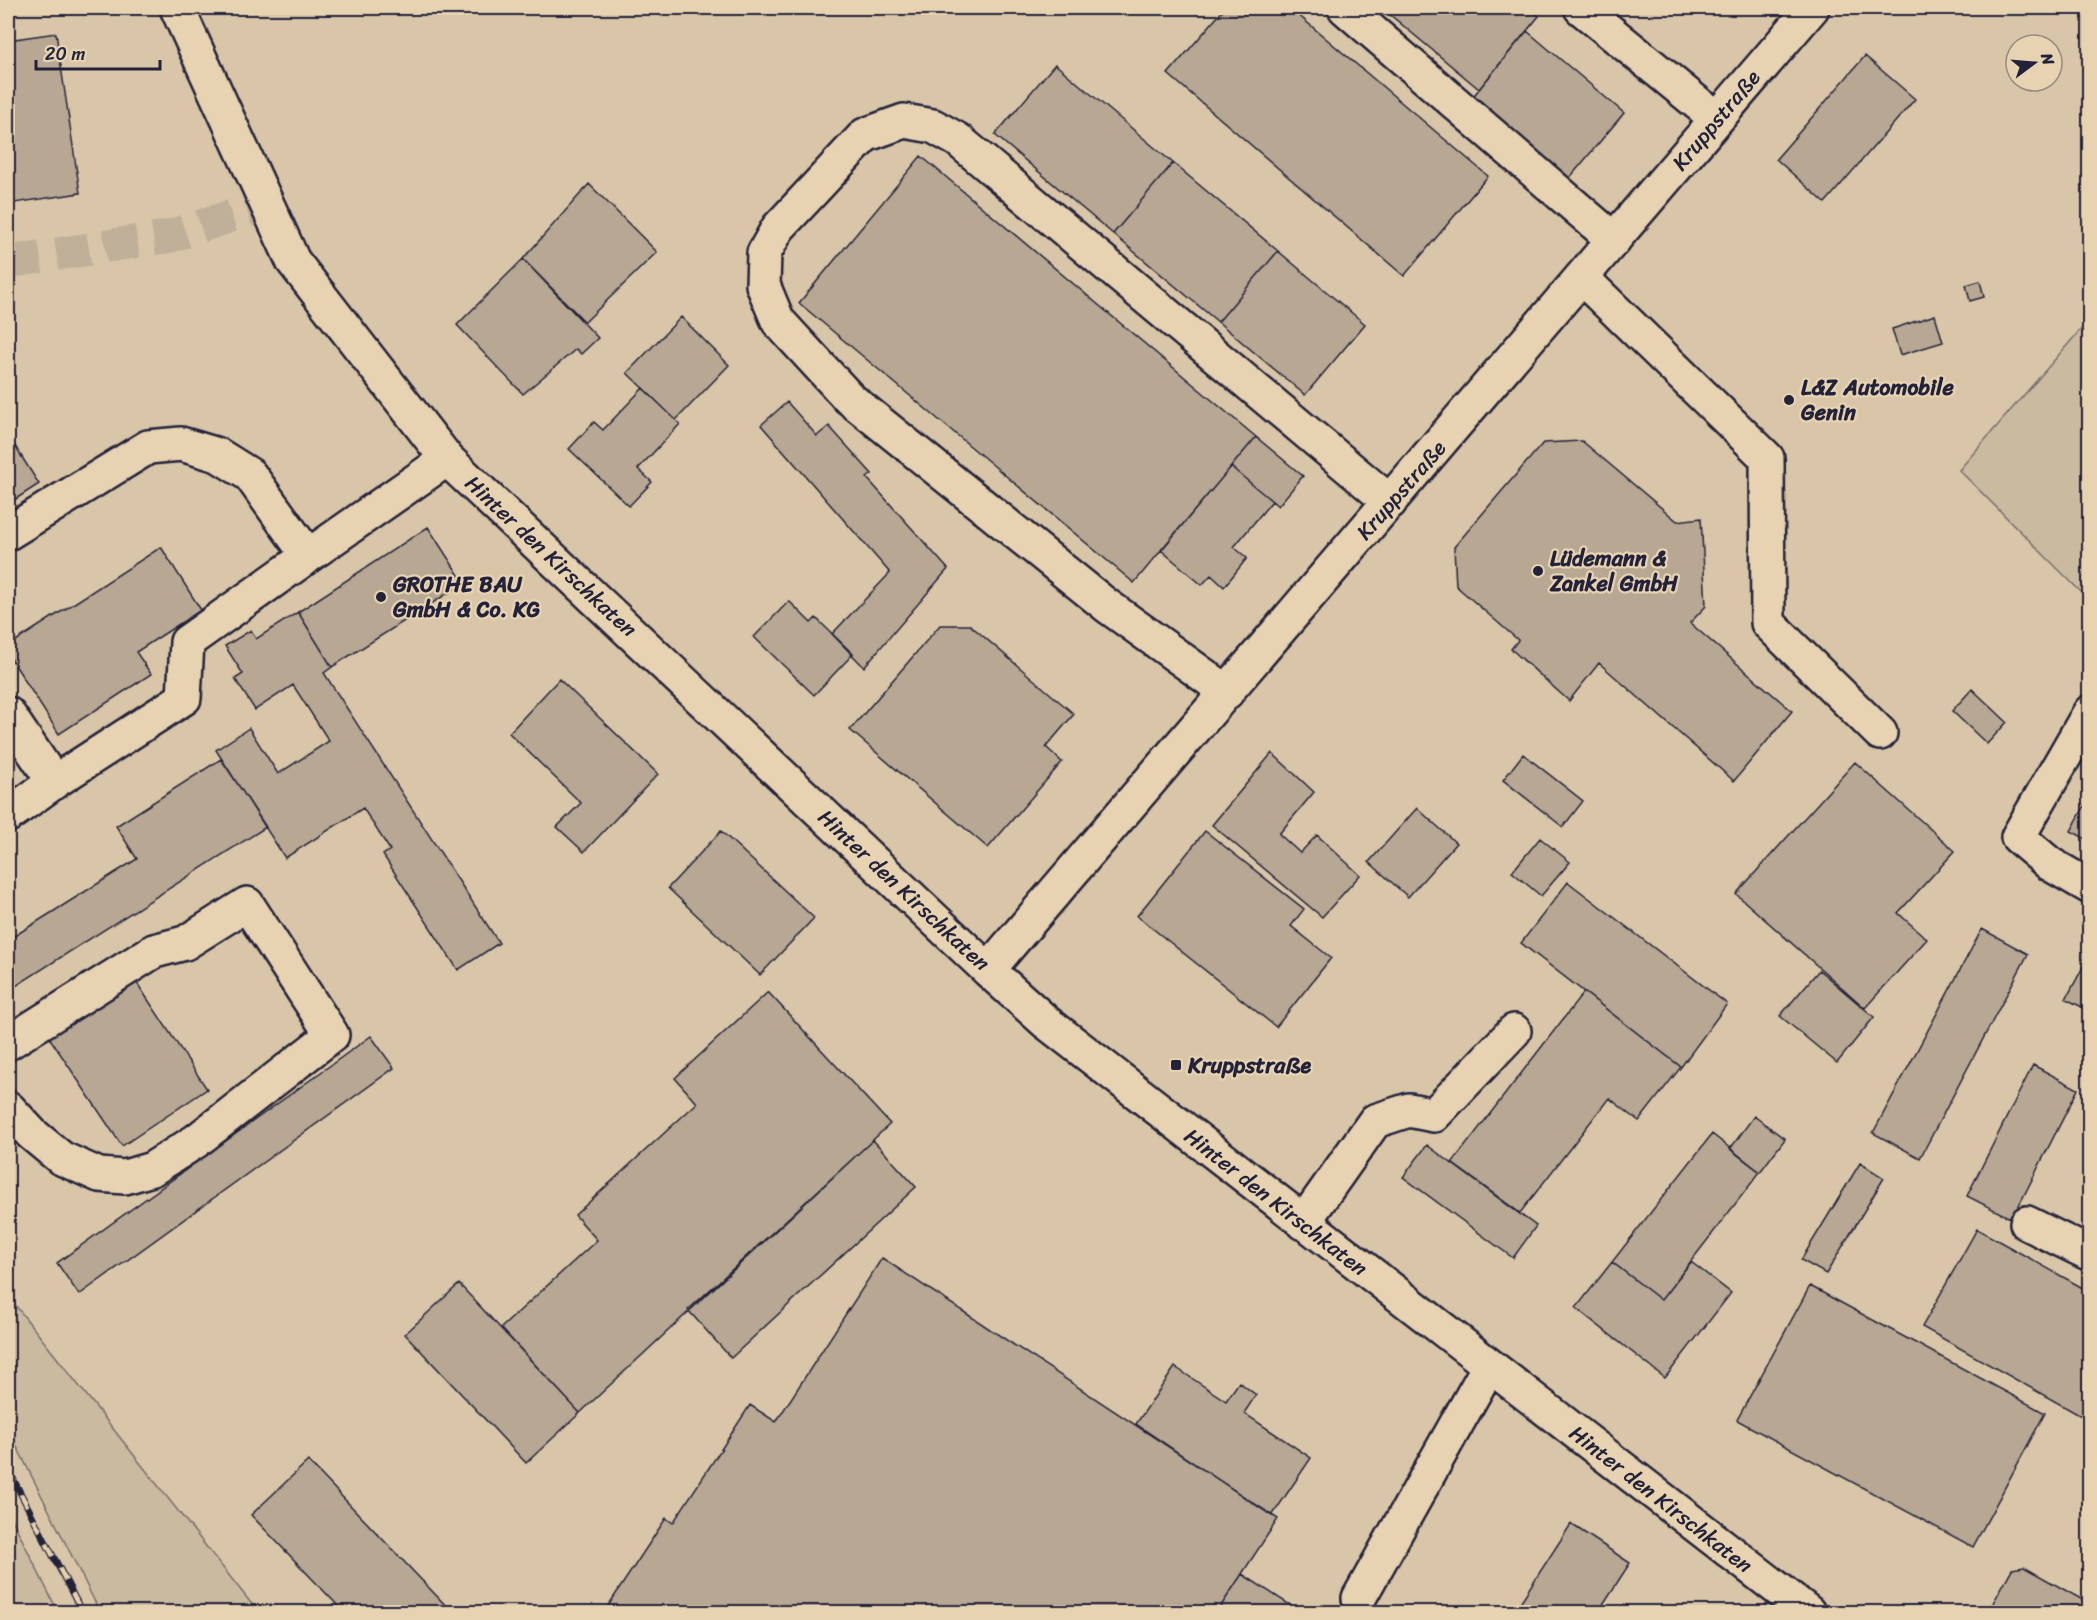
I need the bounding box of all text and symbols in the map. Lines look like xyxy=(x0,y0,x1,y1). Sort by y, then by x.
scale bar xyxy=(36,33,160,71)
north arrow xyxy=(2004,33,2064,93)
text: 20 m xyxy=(45,38,85,70)
text: N xyxy=(2032,49,2064,69)
street label: Kruppstraße xyxy=(1662,60,1771,180)
place label: L&Z Automobile Genin xyxy=(1800,368,1954,432)
marker: L&Z Automobile Genin xyxy=(1782,393,1796,407)
street label: Kruppstraße xyxy=(1346,430,1456,549)
street label: Hinter den Kirschkaten xyxy=(455,465,647,647)
place label: Lüdemann & Zankel GmbH xyxy=(1549,539,1678,603)
marker: Lüdemann & Zankel GmbH xyxy=(1531,564,1545,578)
place label: GROTHE BAU GmbH & Co. KG xyxy=(392,565,540,629)
marker: GROTHE BAU GmbH & Co. KG xyxy=(374,590,388,604)
street label: Hinter den Kirschkaten xyxy=(808,799,1000,981)
place label: Kruppstraße xyxy=(1187,1046,1311,1085)
marker: Kruppstraße xyxy=(1169,1058,1183,1072)
street label: Hinter den Kirschkaten xyxy=(1175,1117,1377,1287)
street label: Hinter den Kirschkaten xyxy=(1560,1414,1762,1584)

